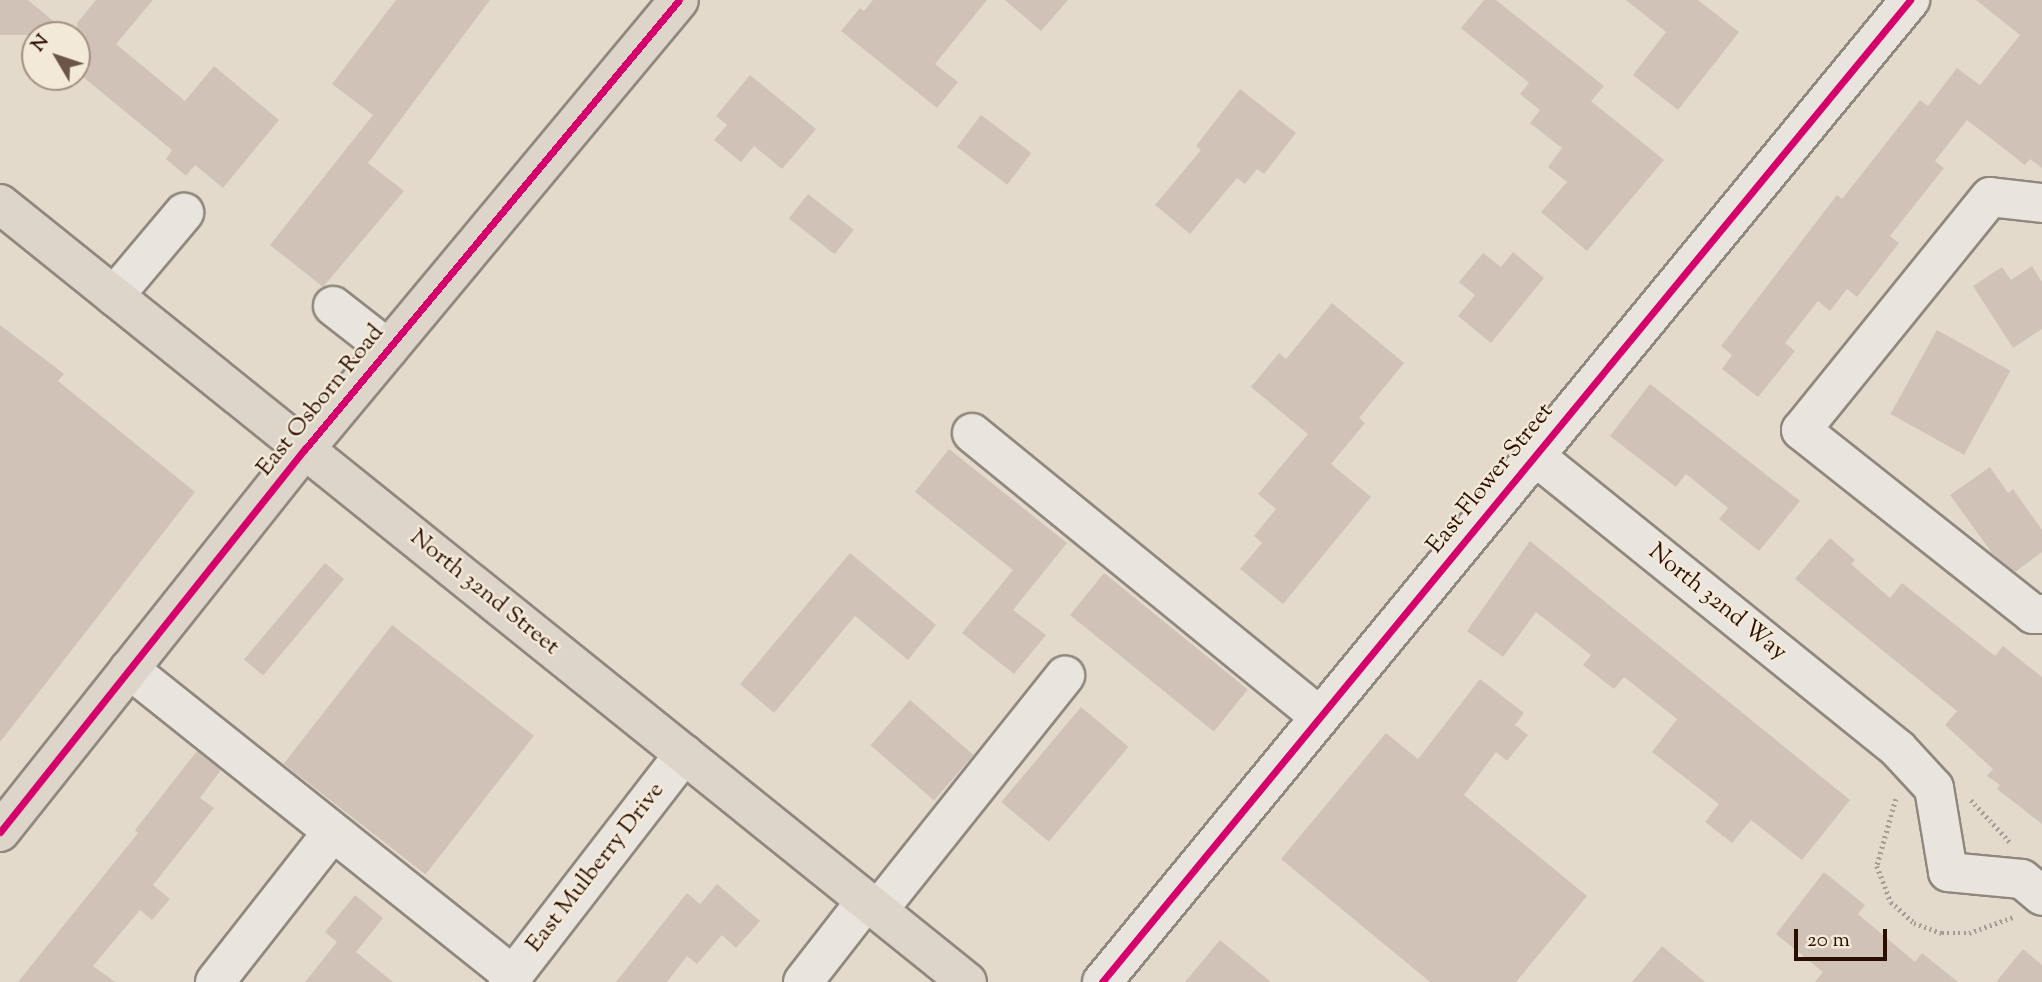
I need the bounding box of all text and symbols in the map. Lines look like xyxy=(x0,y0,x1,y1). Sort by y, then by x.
north arrow xyxy=(21,21,91,91)
text: N xyxy=(26,29,56,58)
street label: East Osborn Road xyxy=(251,319,391,483)
street label: East Flower Street xyxy=(1422,398,1560,560)
street label: North 32nd Street xyxy=(403,524,565,662)
street label: North 32nd Way xyxy=(1642,538,1792,668)
street label: East Mulberry Drive xyxy=(521,777,671,959)
scale bar xyxy=(1797,916,1890,960)
text: 20 m xyxy=(1807,926,1850,956)

